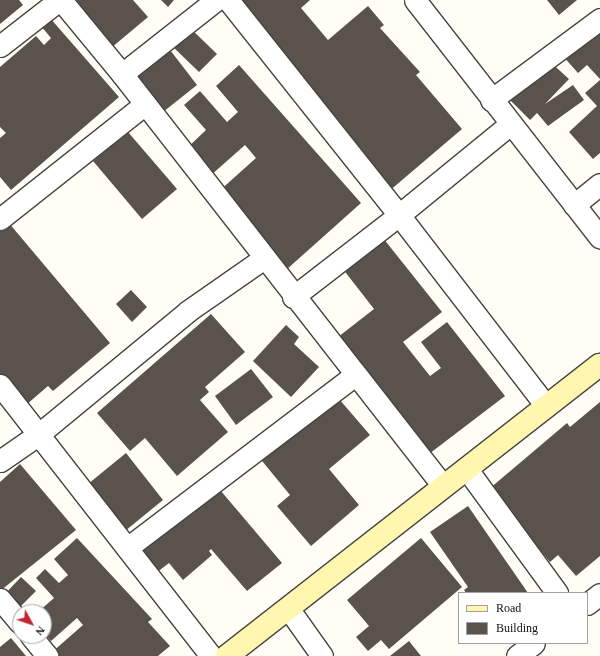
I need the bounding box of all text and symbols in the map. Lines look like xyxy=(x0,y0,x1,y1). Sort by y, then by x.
legend xyxy=(458,592,588,644)
text: Road xyxy=(496,601,521,615)
north arrow xyxy=(12,604,52,644)
text: Building xyxy=(496,621,538,635)
text: N xyxy=(33,624,48,638)

